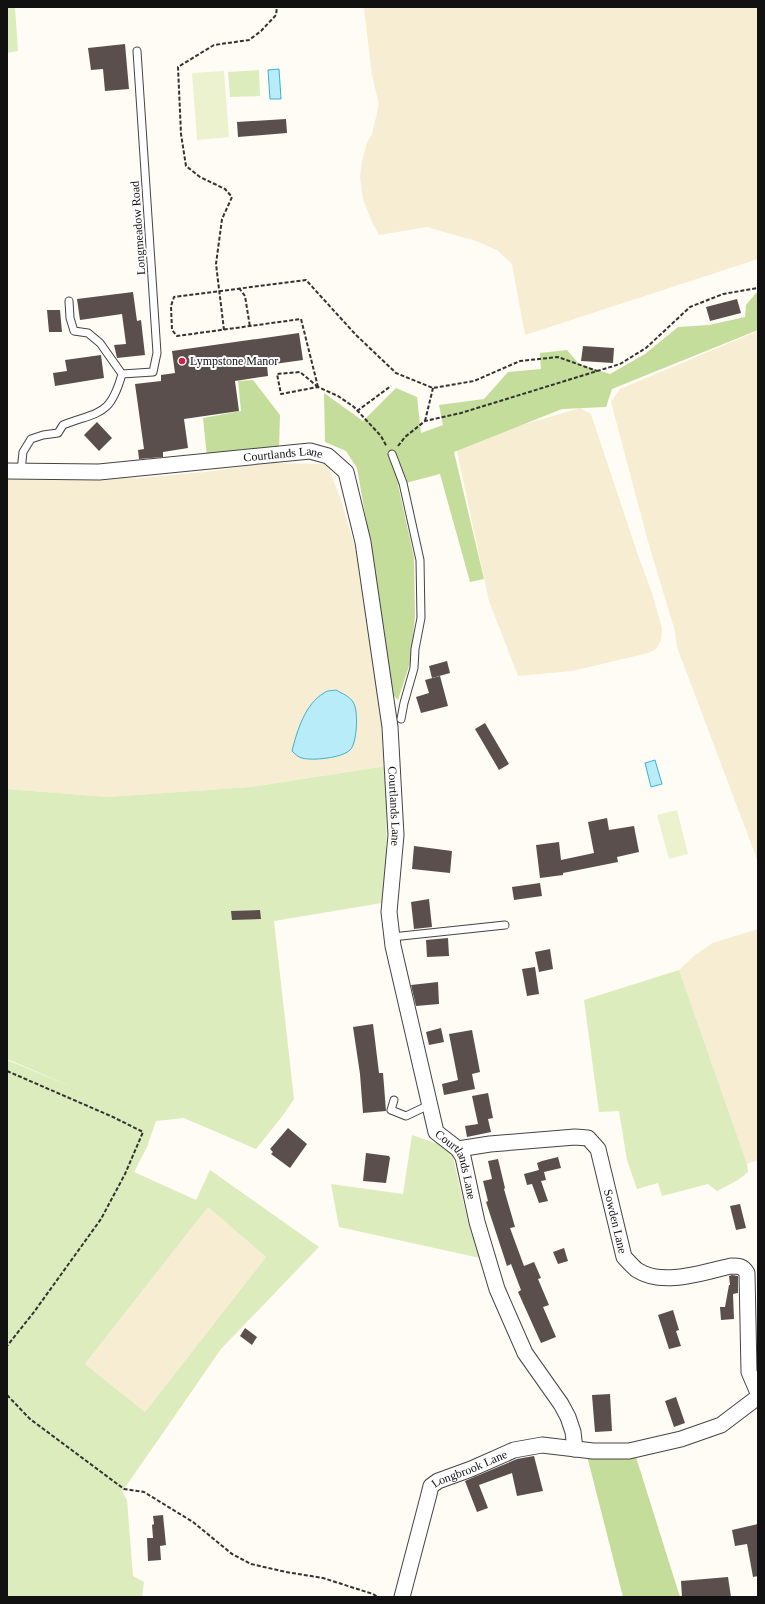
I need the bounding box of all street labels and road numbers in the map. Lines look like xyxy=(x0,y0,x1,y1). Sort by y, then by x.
street label: Longmeadow Road xyxy=(128,180,148,276)
street label: Courtlands Lane xyxy=(243,444,324,465)
street label: Courtlands Lane xyxy=(385,766,403,846)
street label: Courtlands Lane xyxy=(432,1127,479,1201)
street label: Sowden Lane xyxy=(601,1188,630,1255)
street label: Longbrook Lane xyxy=(429,1447,509,1490)

